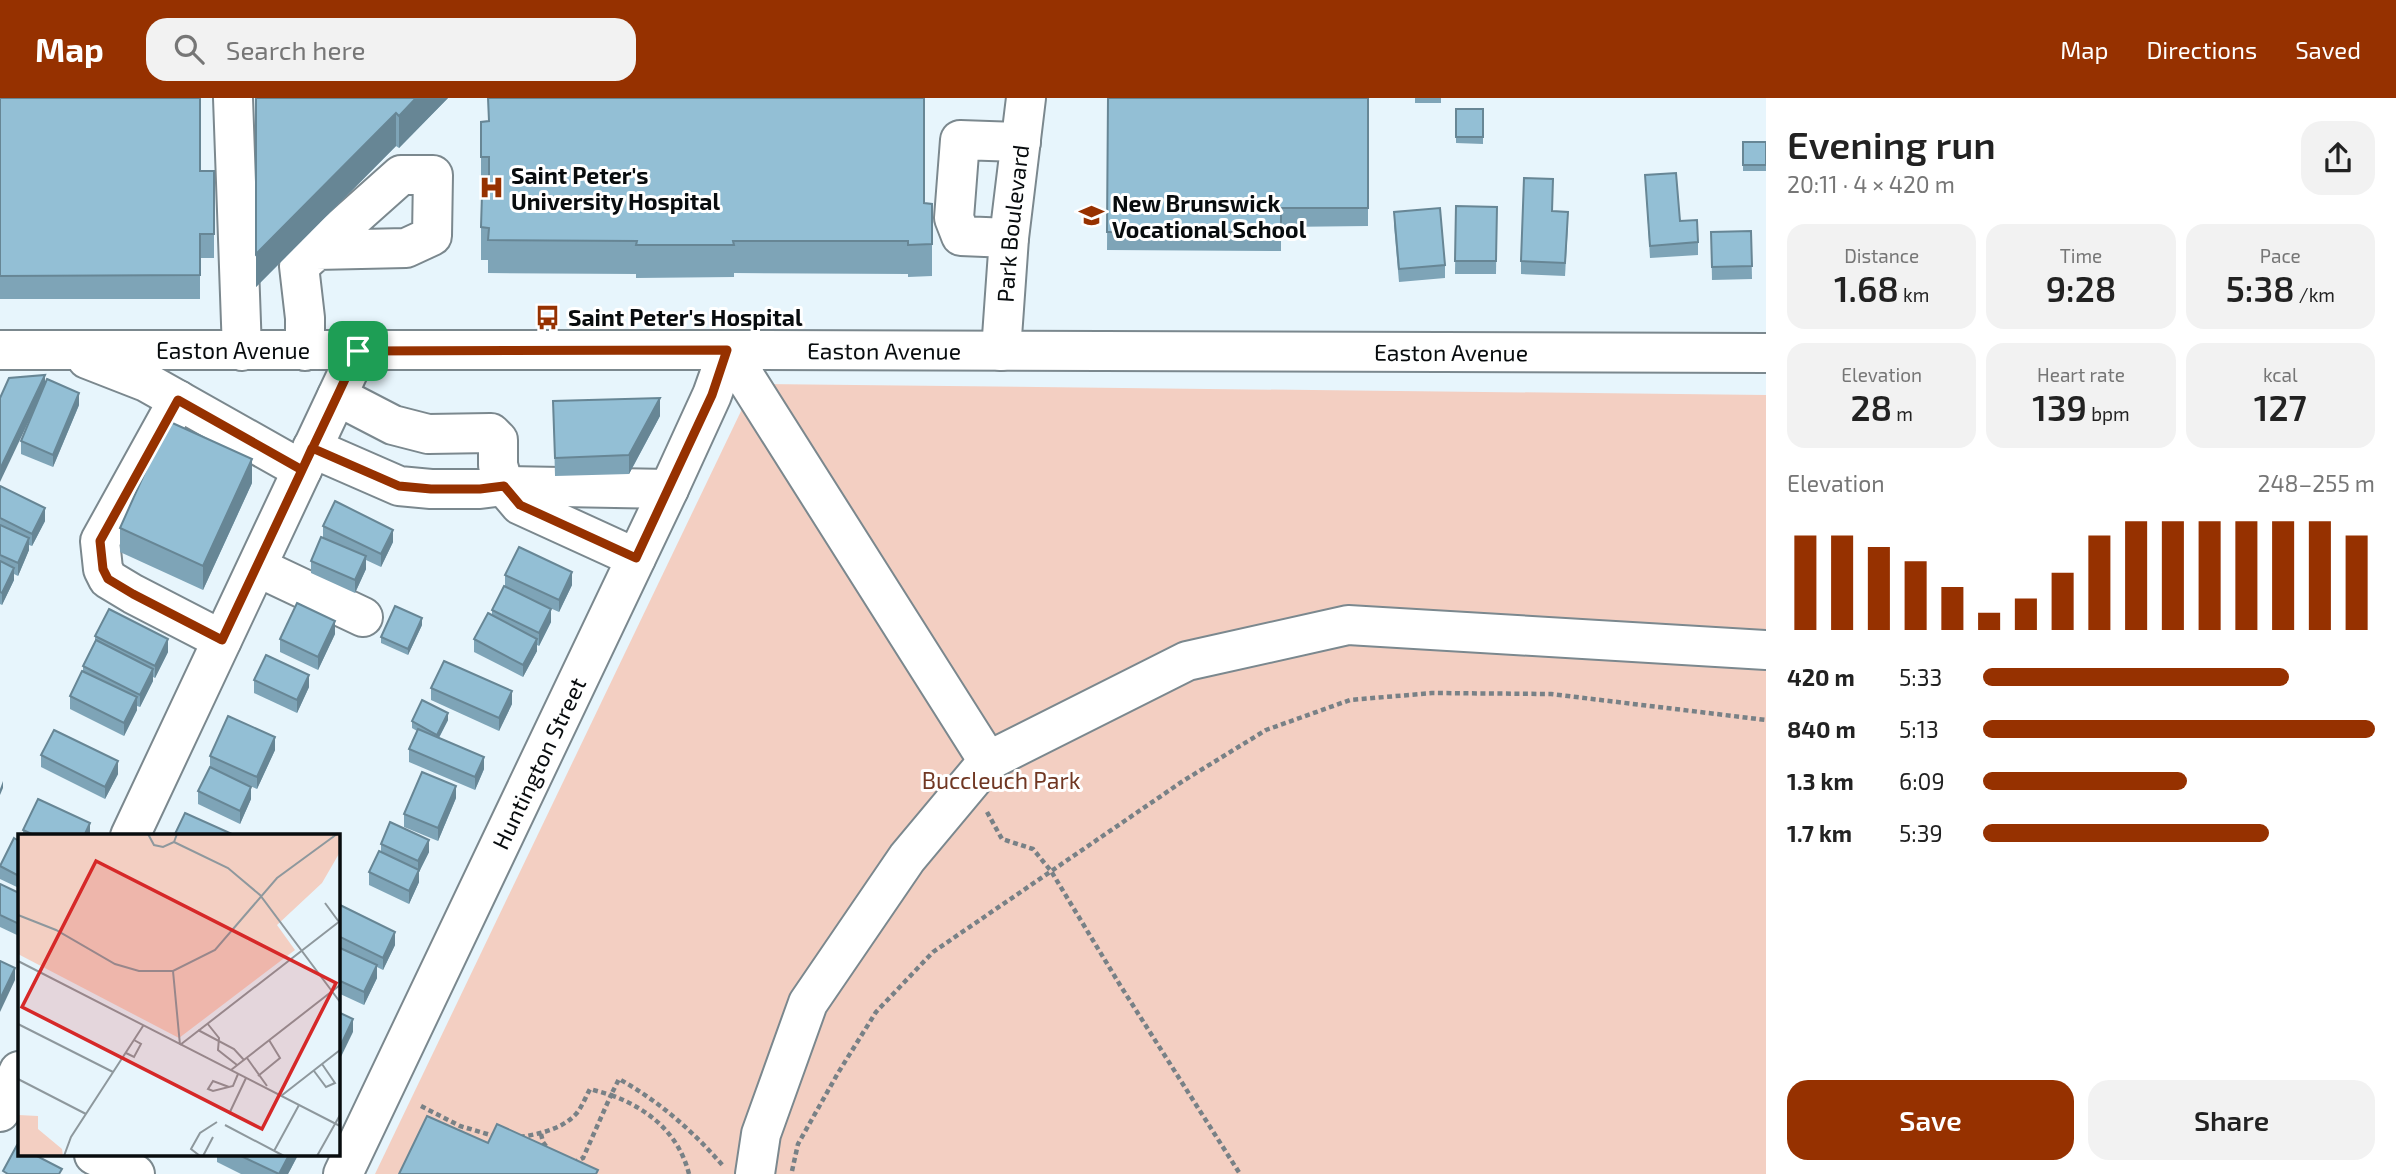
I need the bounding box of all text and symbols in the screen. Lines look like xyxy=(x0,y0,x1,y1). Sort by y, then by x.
search box xyxy=(146,18,636,81)
text: Map xyxy=(35,29,104,69)
icon: search xyxy=(170,30,208,68)
text: Search here xyxy=(226,34,365,65)
text: Map xyxy=(2060,35,2108,64)
text: Directions xyxy=(2146,35,2257,64)
text: Saved xyxy=(2295,35,2361,64)
text: Evening run xyxy=(1787,121,1996,167)
button: share xyxy=(2301,121,2375,195)
street label: Park Boulevard xyxy=(990,143,1034,303)
place label: Saint Peter's University Hospital xyxy=(511,161,720,215)
text: 20:11 · 4 × 420 m xyxy=(1787,170,1955,198)
hospital icon: Saint Peter's University Hospital xyxy=(477,174,505,202)
place label: New Brunswick Vocational School xyxy=(1112,189,1307,243)
school or university icon: New Brunswick Vocational School xyxy=(1078,202,1106,230)
text: Distance xyxy=(1844,244,1919,267)
text: Time xyxy=(2060,244,2102,267)
text: Pace xyxy=(2260,244,2301,267)
text: 1.68 xyxy=(1834,267,1899,309)
text: 9:28 xyxy=(2046,267,2116,309)
text: 5:38 xyxy=(2226,267,2295,309)
text: km xyxy=(1899,283,1929,306)
text: /km xyxy=(2295,283,2335,306)
bus stop icon: Saint Peter's Hospital xyxy=(534,303,562,331)
place label: Saint Peter's Hospital xyxy=(568,303,803,331)
pin xyxy=(328,321,388,381)
icon: arrive xyxy=(339,332,377,370)
street label: Easton Avenue xyxy=(156,336,310,364)
street label: Easton Avenue xyxy=(807,336,961,365)
street label: Easton Avenue xyxy=(1374,338,1528,366)
text: Elevation xyxy=(1841,363,1922,386)
text: Heart rate xyxy=(2037,363,2125,386)
text: kcal xyxy=(2263,363,2298,386)
text: 28 xyxy=(1850,386,1892,428)
text: 139 xyxy=(2032,386,2087,428)
text: 127 xyxy=(2254,386,2307,428)
text: m xyxy=(1892,402,1913,425)
text: bpm xyxy=(2087,402,2130,425)
text: Elevation xyxy=(1787,469,1885,497)
text: 248–255 m xyxy=(2257,469,2375,497)
text: 420 m xyxy=(1787,663,1855,691)
text: 5:33 xyxy=(1899,663,1942,691)
street label: Huntington Street xyxy=(486,673,591,854)
text: 840 m xyxy=(1787,715,1856,743)
text: 5:13 xyxy=(1899,715,1939,743)
park label: Buccleuch Park xyxy=(922,766,1081,794)
text: 1.3 km xyxy=(1787,767,1854,795)
text: 6:09 xyxy=(1899,767,1945,795)
text: 1.7 km xyxy=(1787,819,1852,847)
text: 5:39 xyxy=(1899,819,1943,847)
inset map xyxy=(18,834,340,1156)
button: Save xyxy=(1787,1080,2074,1160)
button: Share xyxy=(2088,1080,2375,1160)

